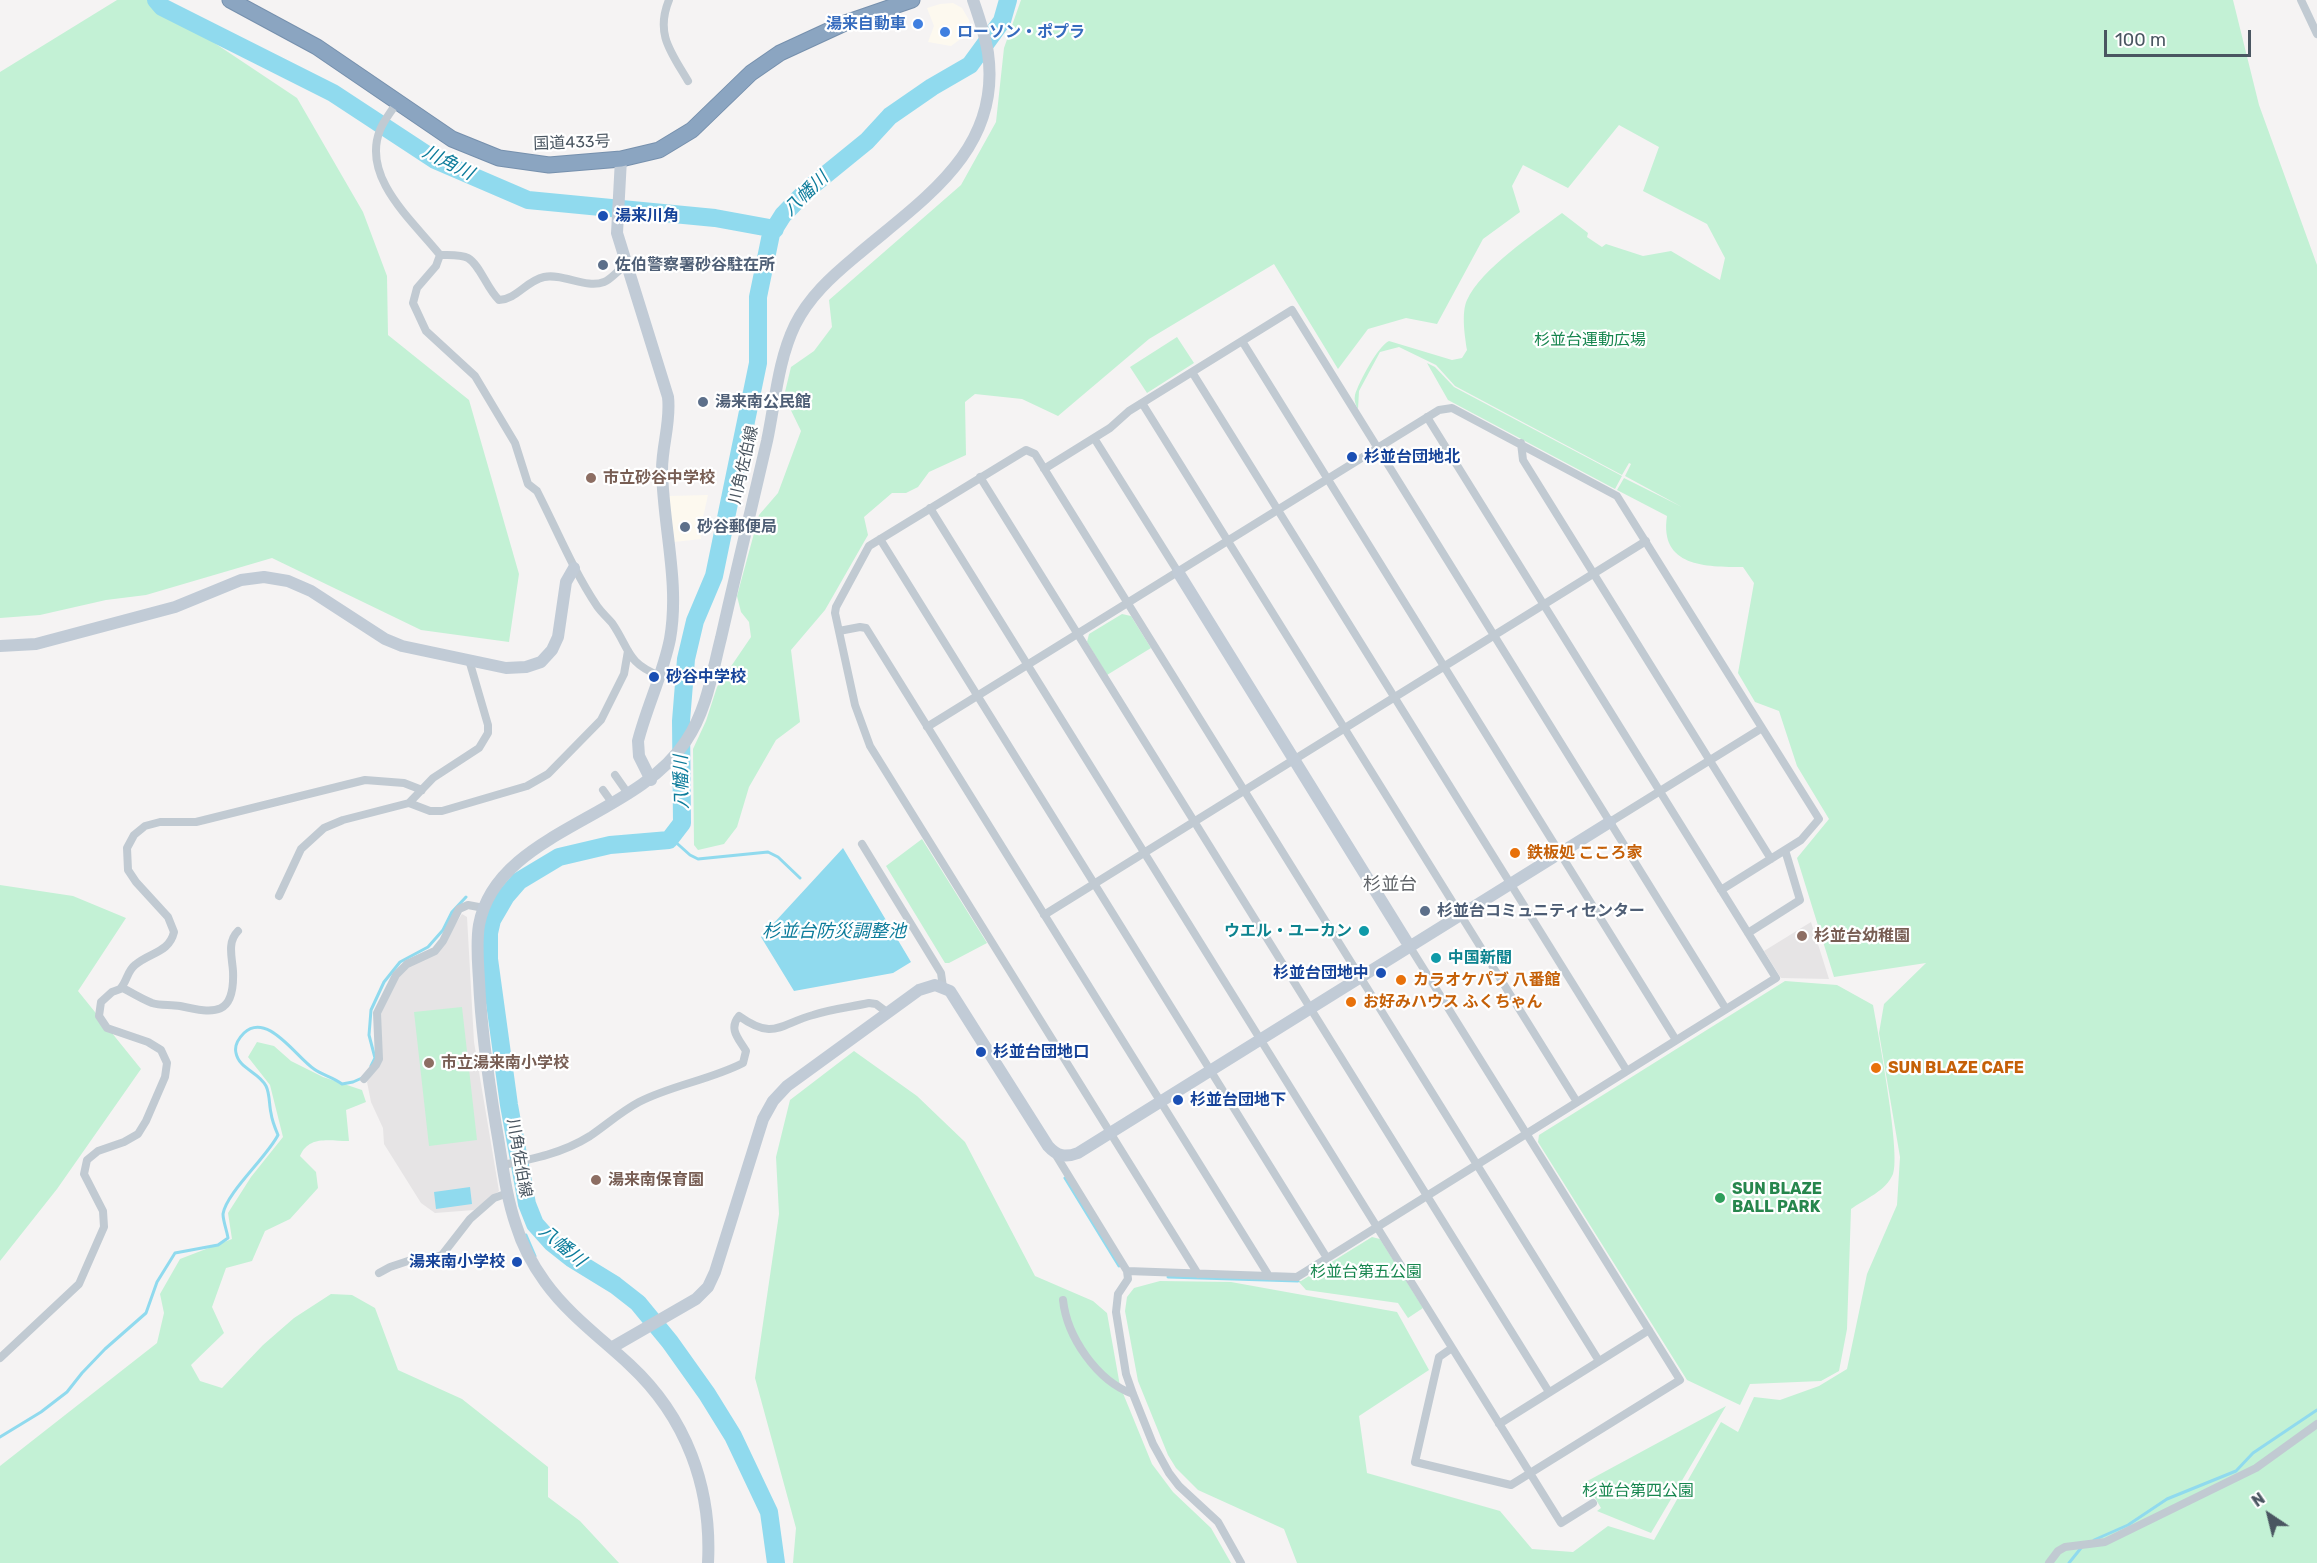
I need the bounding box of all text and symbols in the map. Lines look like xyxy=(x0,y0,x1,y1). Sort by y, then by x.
place label: 湯来自動車 xyxy=(826,14,906,34)
marker: 湯来自動車 xyxy=(911,17,925,31)
scale bar xyxy=(2107,18,2254,56)
place label: ローソン・ポプラ xyxy=(957,22,1085,42)
marker: ローソン・ポプラ xyxy=(938,25,952,39)
text: 100 m xyxy=(2115,29,2166,51)
street label: 国道433号 xyxy=(533,132,611,154)
water label: 川角川 xyxy=(419,141,477,185)
water label: 八幡川 xyxy=(779,167,833,221)
place label: 湯来川角 xyxy=(615,206,679,226)
marker: 湯来川角 xyxy=(596,209,610,223)
place label: 佐伯警察署砂谷駐在所 xyxy=(615,255,775,275)
marker: 佐伯警察署砂谷駐在所 xyxy=(596,258,610,272)
park label: 杉並台運動広場 xyxy=(1534,330,1646,350)
place label: 湯来南公民館 xyxy=(715,392,811,412)
marker: 湯来南公民館 xyxy=(696,395,710,409)
street label: 川角佐伯線 xyxy=(726,424,762,506)
place label: 杉並台団地北 xyxy=(1364,447,1460,467)
marker: 杉並台団地北 xyxy=(1345,450,1359,464)
place label: 市立砂谷中学校 xyxy=(603,468,715,488)
marker: 市立砂谷中学校 xyxy=(584,471,598,485)
place label: 砂谷郵便局 xyxy=(697,517,777,537)
marker: 砂谷郵便局 xyxy=(678,520,692,534)
place label: 砂谷中学校 xyxy=(666,667,746,687)
marker: 砂谷中学校 xyxy=(647,670,661,684)
water label: 八幡川 xyxy=(671,755,693,809)
place label: 鉄板処 こころ家 xyxy=(1527,843,1642,863)
marker: 鉄板処 こころ家 xyxy=(1508,846,1522,860)
district label: 杉並台 xyxy=(1363,874,1417,896)
place label: 杉並台コミュニティセンター xyxy=(1437,901,1645,921)
marker: 杉並台コミュニティセンター xyxy=(1418,904,1432,918)
water label: 杉並台防災調整池 xyxy=(762,921,906,943)
place label: ウエル・ユーカン xyxy=(1224,921,1352,941)
marker: ウエル・ユーカン xyxy=(1357,924,1371,938)
place label: 杉並台幼稚園 xyxy=(1814,926,1910,946)
marker: 杉並台幼稚園 xyxy=(1795,929,1809,943)
place label: 中国新聞 xyxy=(1448,948,1512,968)
marker: 中国新聞 xyxy=(1429,951,1443,965)
place label: 杉並台団地中 xyxy=(1273,963,1369,983)
marker: 杉並台団地中 xyxy=(1374,966,1388,980)
place label: カラオケパブ 八番館 xyxy=(1413,970,1560,990)
marker: カラオケパブ 八番館 xyxy=(1394,973,1408,987)
place label: お好みハウス ふくちゃん xyxy=(1363,992,1542,1012)
marker: お好みハウス ふくちゃん xyxy=(1344,995,1358,1009)
place label: 杉並台団地口 xyxy=(993,1042,1089,1062)
marker: 杉並台団地口 xyxy=(974,1045,988,1059)
place label: 市立湯来南小学校 xyxy=(441,1053,569,1073)
marker: 市立湯来南小学校 xyxy=(422,1056,436,1070)
place label: SUN BLAZE CAFE xyxy=(1888,1058,2024,1078)
marker: SUN BLAZE CAFE xyxy=(1869,1061,1883,1075)
place label: 杉並台団地下 xyxy=(1190,1090,1286,1110)
marker: 杉並台団地下 xyxy=(1171,1093,1185,1107)
street label: 川角佐伯線 xyxy=(503,1117,535,1199)
place label: 湯来南保育園 xyxy=(608,1170,704,1190)
marker: 湯来南保育園 xyxy=(589,1173,603,1187)
place label: SUN BLAZE BALL PARK xyxy=(1732,1179,1822,1217)
marker: SUN BLAZE BALL PARK xyxy=(1713,1191,1727,1205)
water label: 八幡川 xyxy=(534,1220,590,1272)
place label: 湯来南小学校 xyxy=(409,1252,505,1272)
marker: 湯来南小学校 xyxy=(510,1255,524,1269)
park label: 杉並台第五公園 xyxy=(1310,1262,1422,1282)
park label: 杉並台第四公園 xyxy=(1582,1481,1694,1501)
north arrow xyxy=(2239,1485,2299,1545)
text: N xyxy=(2248,1489,2269,1511)

